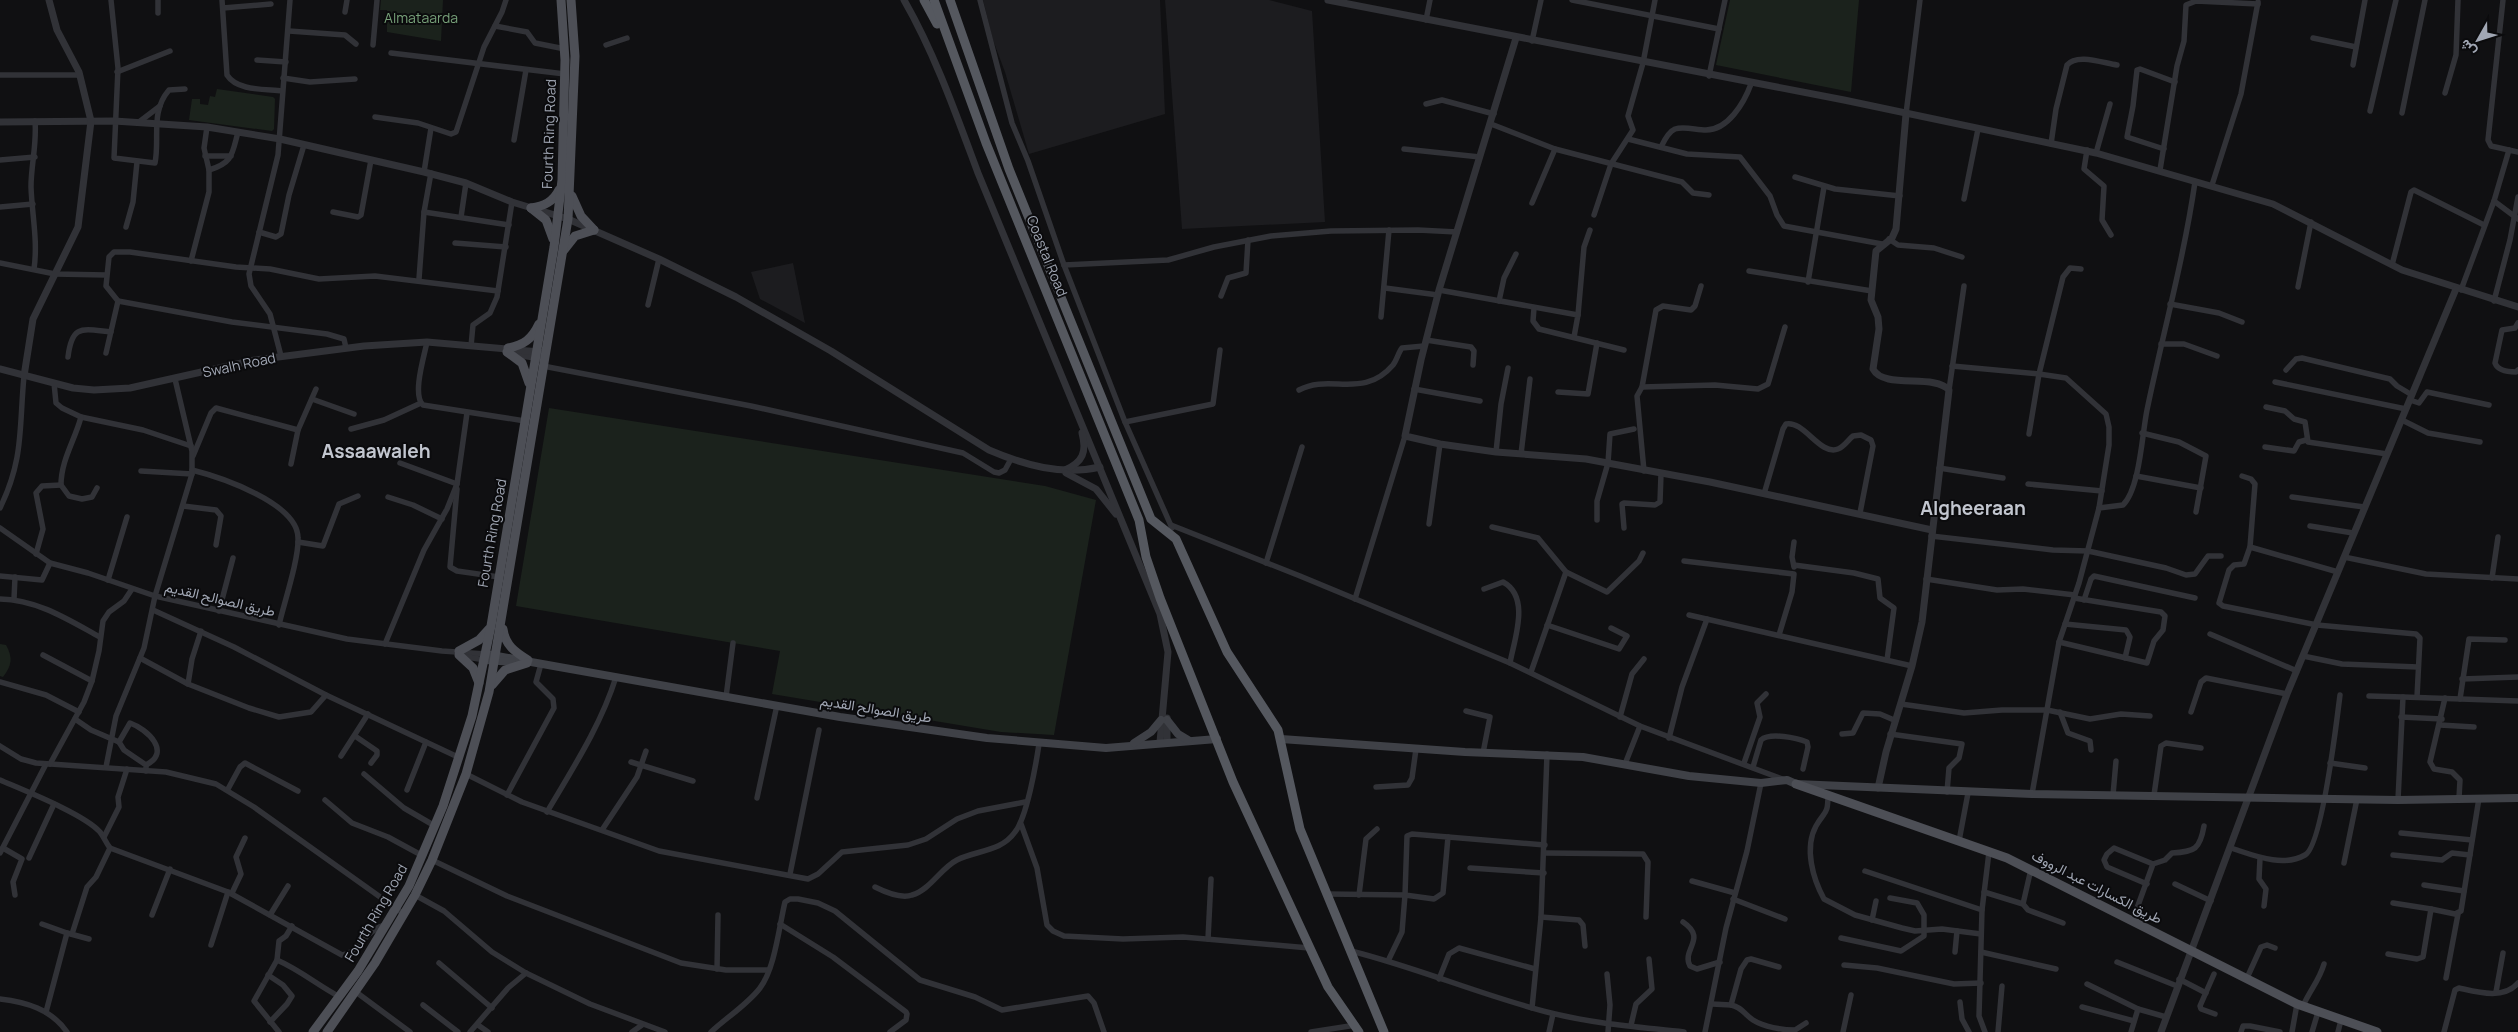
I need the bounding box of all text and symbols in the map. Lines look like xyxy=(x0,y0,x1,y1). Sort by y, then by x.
park label: Almataarda xyxy=(384,8,458,27)
north arrow xyxy=(2453,15,2503,65)
text: ش xyxy=(2455,36,2480,61)
street label: Fourth Ring Road xyxy=(537,79,560,189)
street label: Coastal Road xyxy=(1023,212,1072,299)
street label: Swalh Road xyxy=(201,347,277,382)
district label: Assaawaleh xyxy=(321,438,431,464)
street label: Fourth Ring Road xyxy=(473,477,510,589)
district label: Algheeraan xyxy=(1920,495,2026,521)
street label: طريق الصوالح القديم xyxy=(163,577,277,622)
street label: طريق الصوالح القديم xyxy=(819,690,933,729)
street label: طريق الكسارات عبد الرووف xyxy=(2029,845,2166,928)
street label: Fourth Ring Road xyxy=(340,860,411,965)

